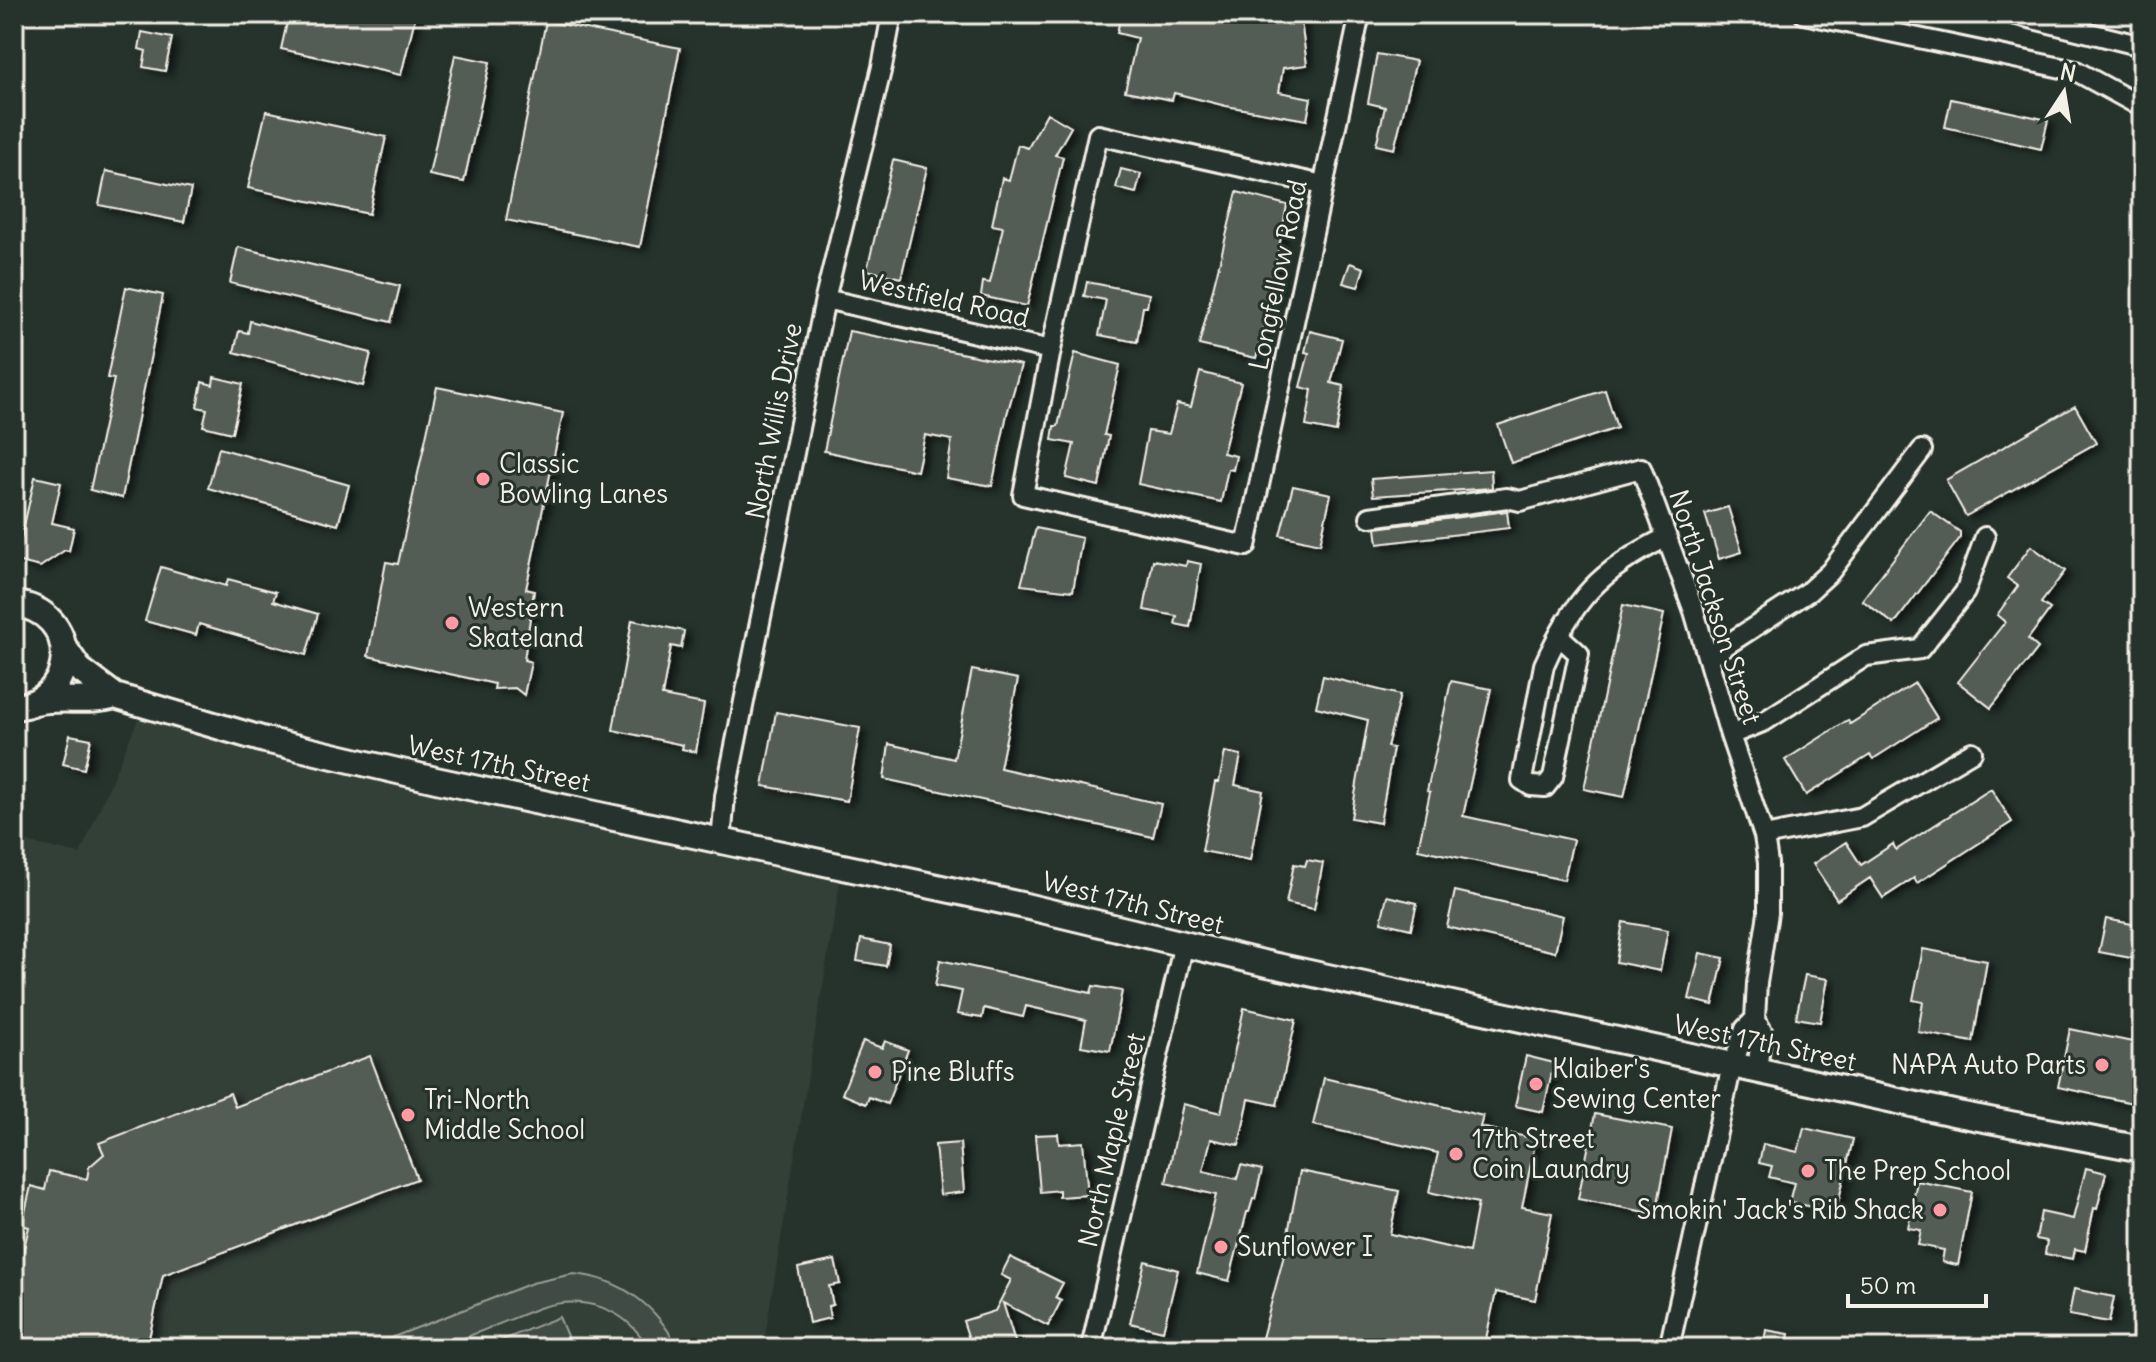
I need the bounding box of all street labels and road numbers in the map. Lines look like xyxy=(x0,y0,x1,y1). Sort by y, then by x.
street label: Longfellow Road xyxy=(1241,177,1314,373)
street label: Westfield Road xyxy=(856,263,1033,334)
street label: North Willis Drive xyxy=(738,320,809,522)
street label: North Jackson Street xyxy=(1662,486,1769,728)
street label: West 17th Street xyxy=(405,728,594,799)
street label: West 17th Street xyxy=(1039,864,1228,941)
street label: West 17th Street xyxy=(1671,1007,1860,1078)
street label: North Maple Street xyxy=(1071,1029,1152,1250)

